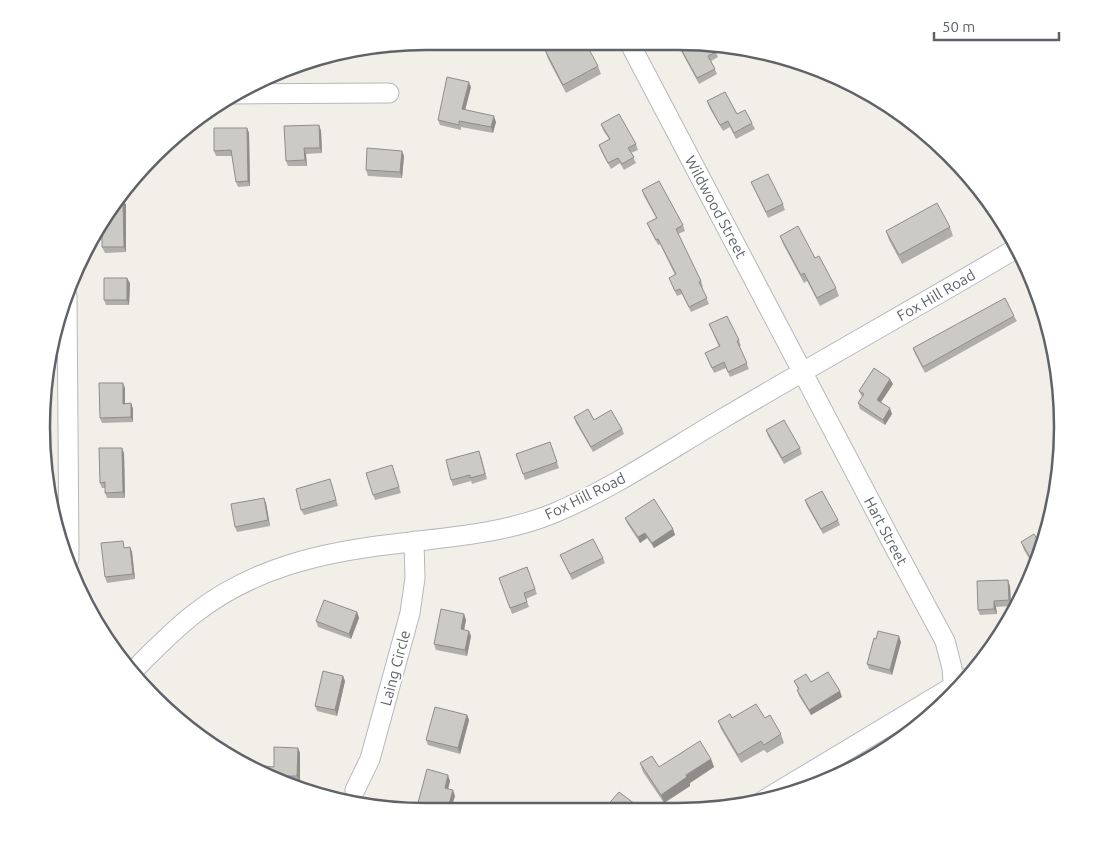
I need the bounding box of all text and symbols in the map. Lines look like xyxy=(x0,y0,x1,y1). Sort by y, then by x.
scale bar xyxy=(934,10,1059,42)
text: 50 m xyxy=(942,18,975,35)
street label: Wildwood Street xyxy=(682,153,750,261)
street label: Fox Hill Road xyxy=(894,266,978,324)
street label: Fox Hill Road xyxy=(542,469,628,523)
street label: Hart Street xyxy=(861,494,911,568)
street label: Laing Circle xyxy=(377,628,413,708)

